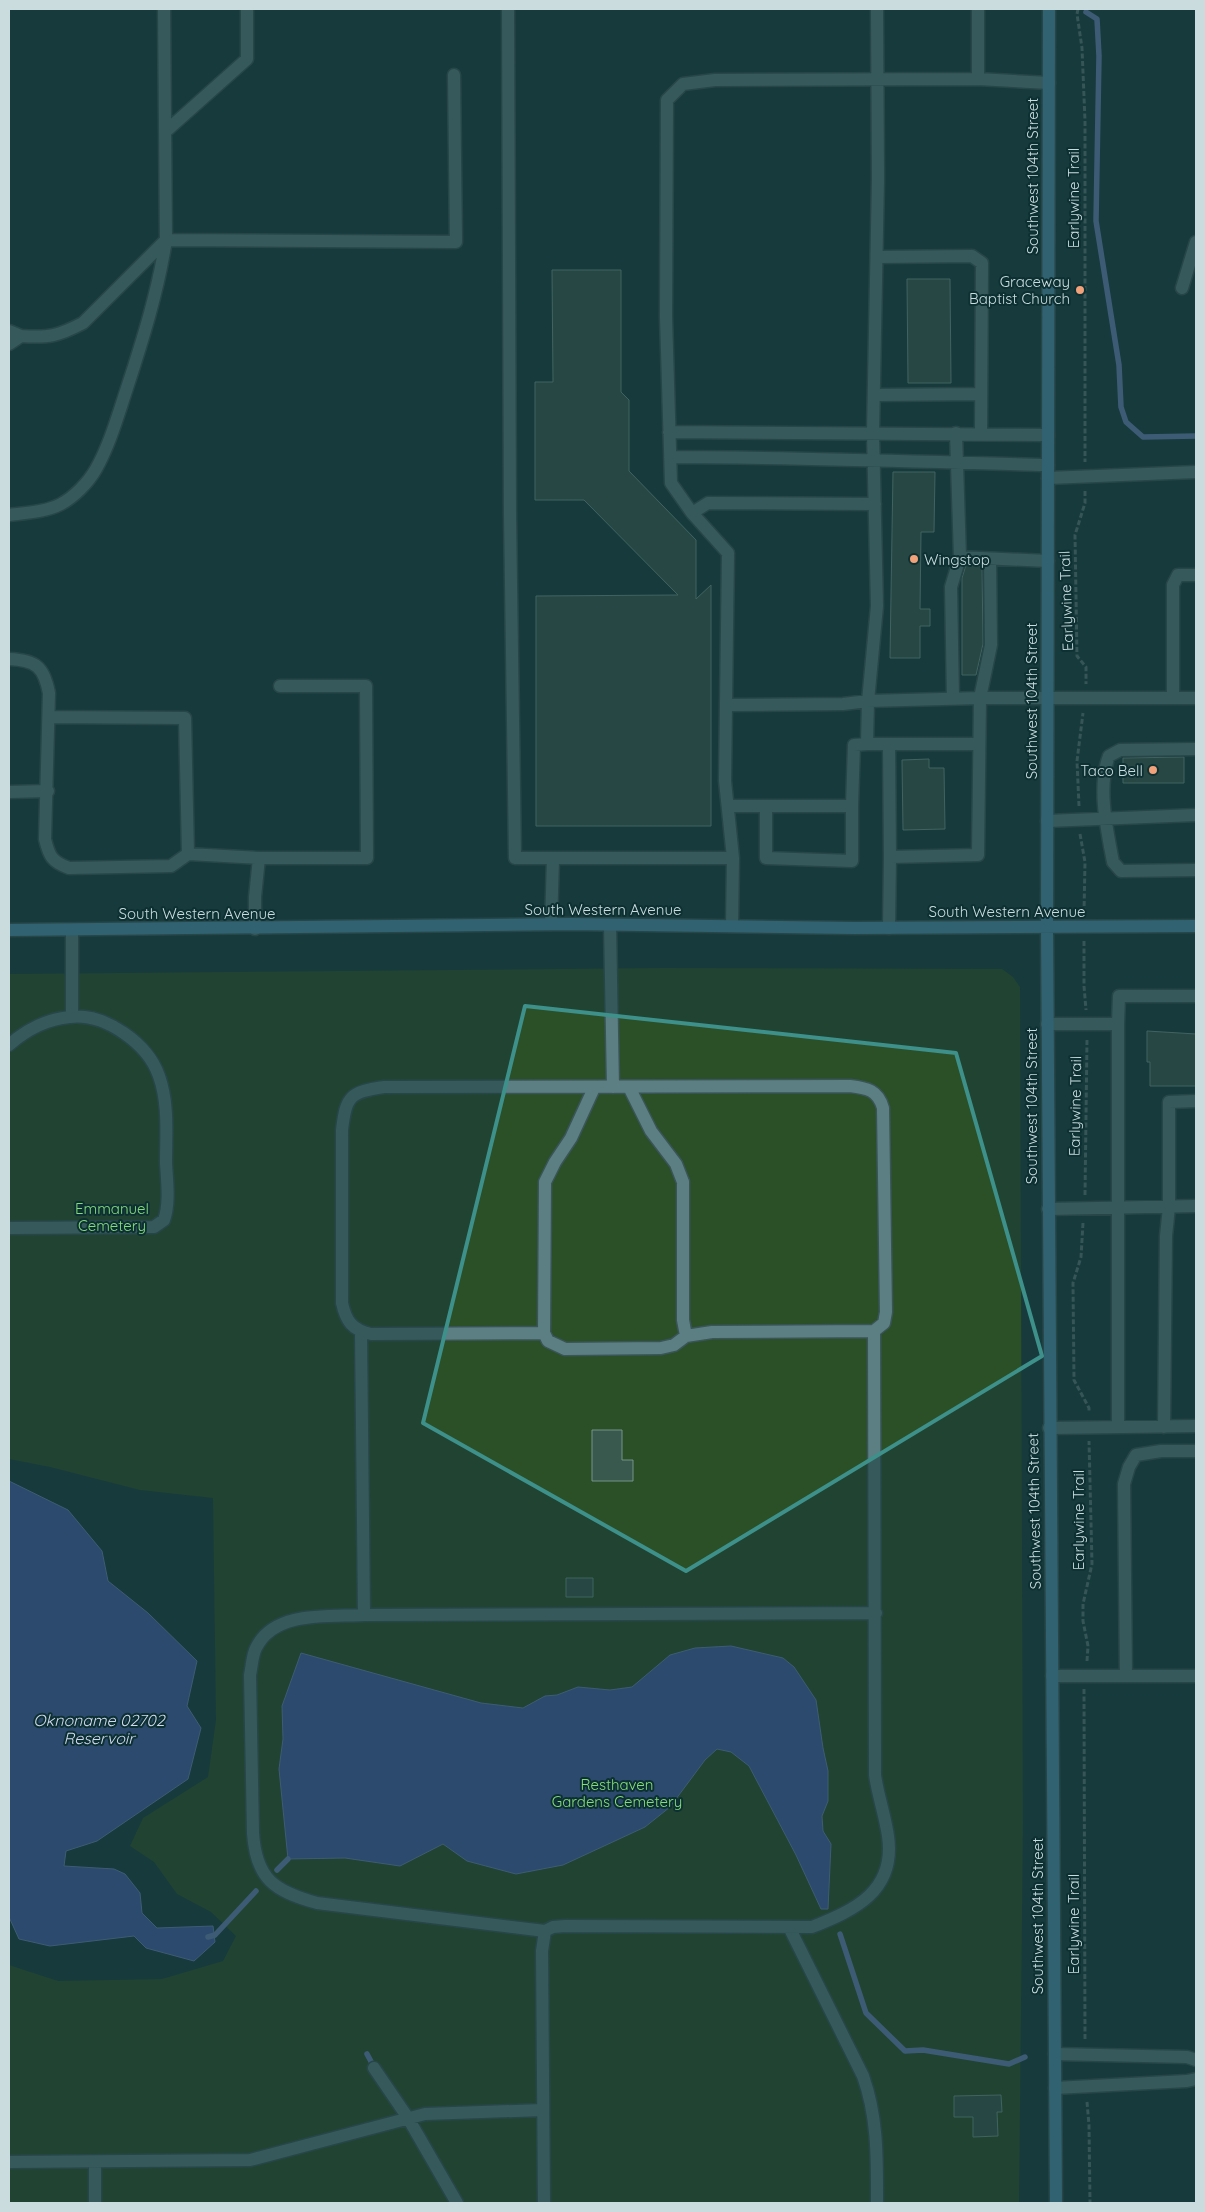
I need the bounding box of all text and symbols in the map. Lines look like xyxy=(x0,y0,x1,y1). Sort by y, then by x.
street label: Southwest 104th Street xyxy=(1023,98,1042,254)
street label: Earlywine Trail xyxy=(1064,148,1083,248)
place label: Graceway Baptist Church xyxy=(969,272,1070,308)
marker: Graceway Baptist Church xyxy=(1074,284,1086,296)
place label: Wingstop xyxy=(924,550,990,569)
street label: Earlywine Trail xyxy=(1055,551,1077,651)
marker: Wingstop xyxy=(908,553,920,565)
street label: Southwest 104th Street xyxy=(1022,623,1041,779)
place label: Taco Bell xyxy=(1080,761,1143,780)
marker: Taco Bell xyxy=(1147,764,1159,776)
street label: South Western Avenue xyxy=(525,900,681,919)
street label: South Western Avenue xyxy=(929,902,1085,921)
street label: South Western Avenue xyxy=(119,904,275,923)
street label: Southwest 104th Street xyxy=(1022,1028,1041,1184)
street label: Earlywine Trail xyxy=(1065,1056,1085,1156)
park label: Emmanuel Cemetery xyxy=(75,1199,149,1235)
street label: Southwest 104th Street xyxy=(1023,1433,1045,1589)
street label: Earlywine Trail xyxy=(1069,1470,1088,1570)
water label: Oknoname 02702 Reservoir xyxy=(33,1710,166,1748)
park label: Resthaven Gardens Cemetery xyxy=(552,1775,682,1811)
street label: Southwest 104th Street xyxy=(1028,1838,1047,1994)
street label: Earlywine Trail xyxy=(1064,1874,1083,1974)

